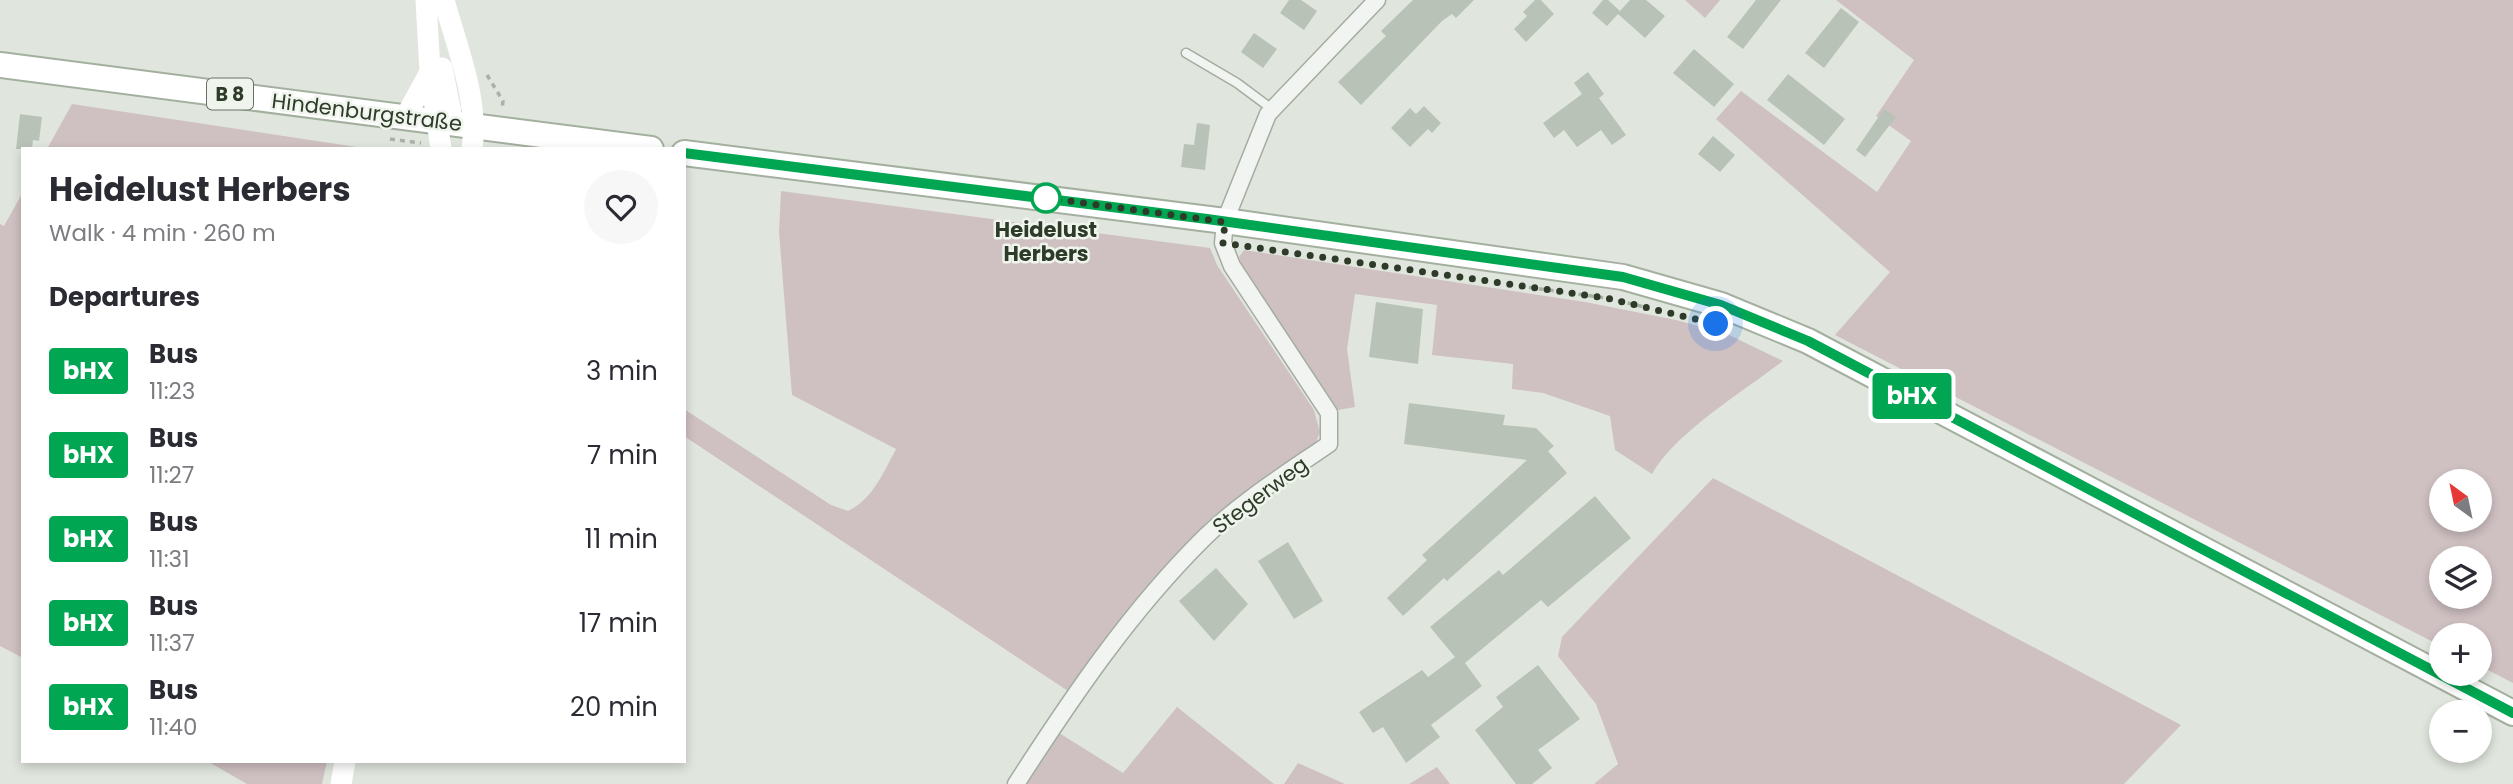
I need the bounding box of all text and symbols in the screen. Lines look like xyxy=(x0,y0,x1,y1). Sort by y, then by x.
road number: B 8 xyxy=(207,78,253,110)
street label: Hindenburgstraße xyxy=(270,86,464,138)
text: Heidelust Herbers xyxy=(49,166,351,213)
button: heart xyxy=(584,170,658,244)
marker: Heidelust Herbers xyxy=(1031,183,1061,213)
place label: Heidelust Herbers xyxy=(995,215,1097,268)
text: Walk · 4 min · 260 m xyxy=(49,217,276,249)
text: Departures xyxy=(49,279,200,315)
your location xyxy=(1698,306,1733,341)
text: Bus xyxy=(149,336,198,372)
text: 3 min xyxy=(586,353,658,389)
text: bHX xyxy=(63,354,114,387)
line badge: bHX xyxy=(1872,373,1952,419)
text: 11:23 xyxy=(149,375,195,407)
text: bHX xyxy=(1887,379,1938,412)
text: Bus xyxy=(149,420,198,456)
text: 7 min xyxy=(587,437,658,473)
text: bHX xyxy=(63,438,114,471)
street label: Stegerweg xyxy=(1206,450,1314,540)
text: 11:27 xyxy=(149,459,194,491)
north arrow xyxy=(2429,469,2492,532)
map controls xyxy=(2429,469,2492,763)
text: Bus xyxy=(149,504,198,540)
text: 11 min xyxy=(585,521,658,557)
text: bHX xyxy=(63,522,114,555)
text: 11:31 xyxy=(149,543,190,575)
button: layers xyxy=(2429,546,2492,609)
text: Bus xyxy=(149,588,198,624)
text: 17 min xyxy=(579,605,658,641)
text: bHX xyxy=(63,606,114,639)
button: + xyxy=(2429,623,2492,686)
text: 11:37 xyxy=(149,627,195,659)
text: Bus xyxy=(149,672,198,708)
text: 20 min xyxy=(570,689,658,725)
text: bHX xyxy=(63,690,114,723)
button: − xyxy=(2429,700,2492,763)
text: 11:40 xyxy=(149,711,198,743)

